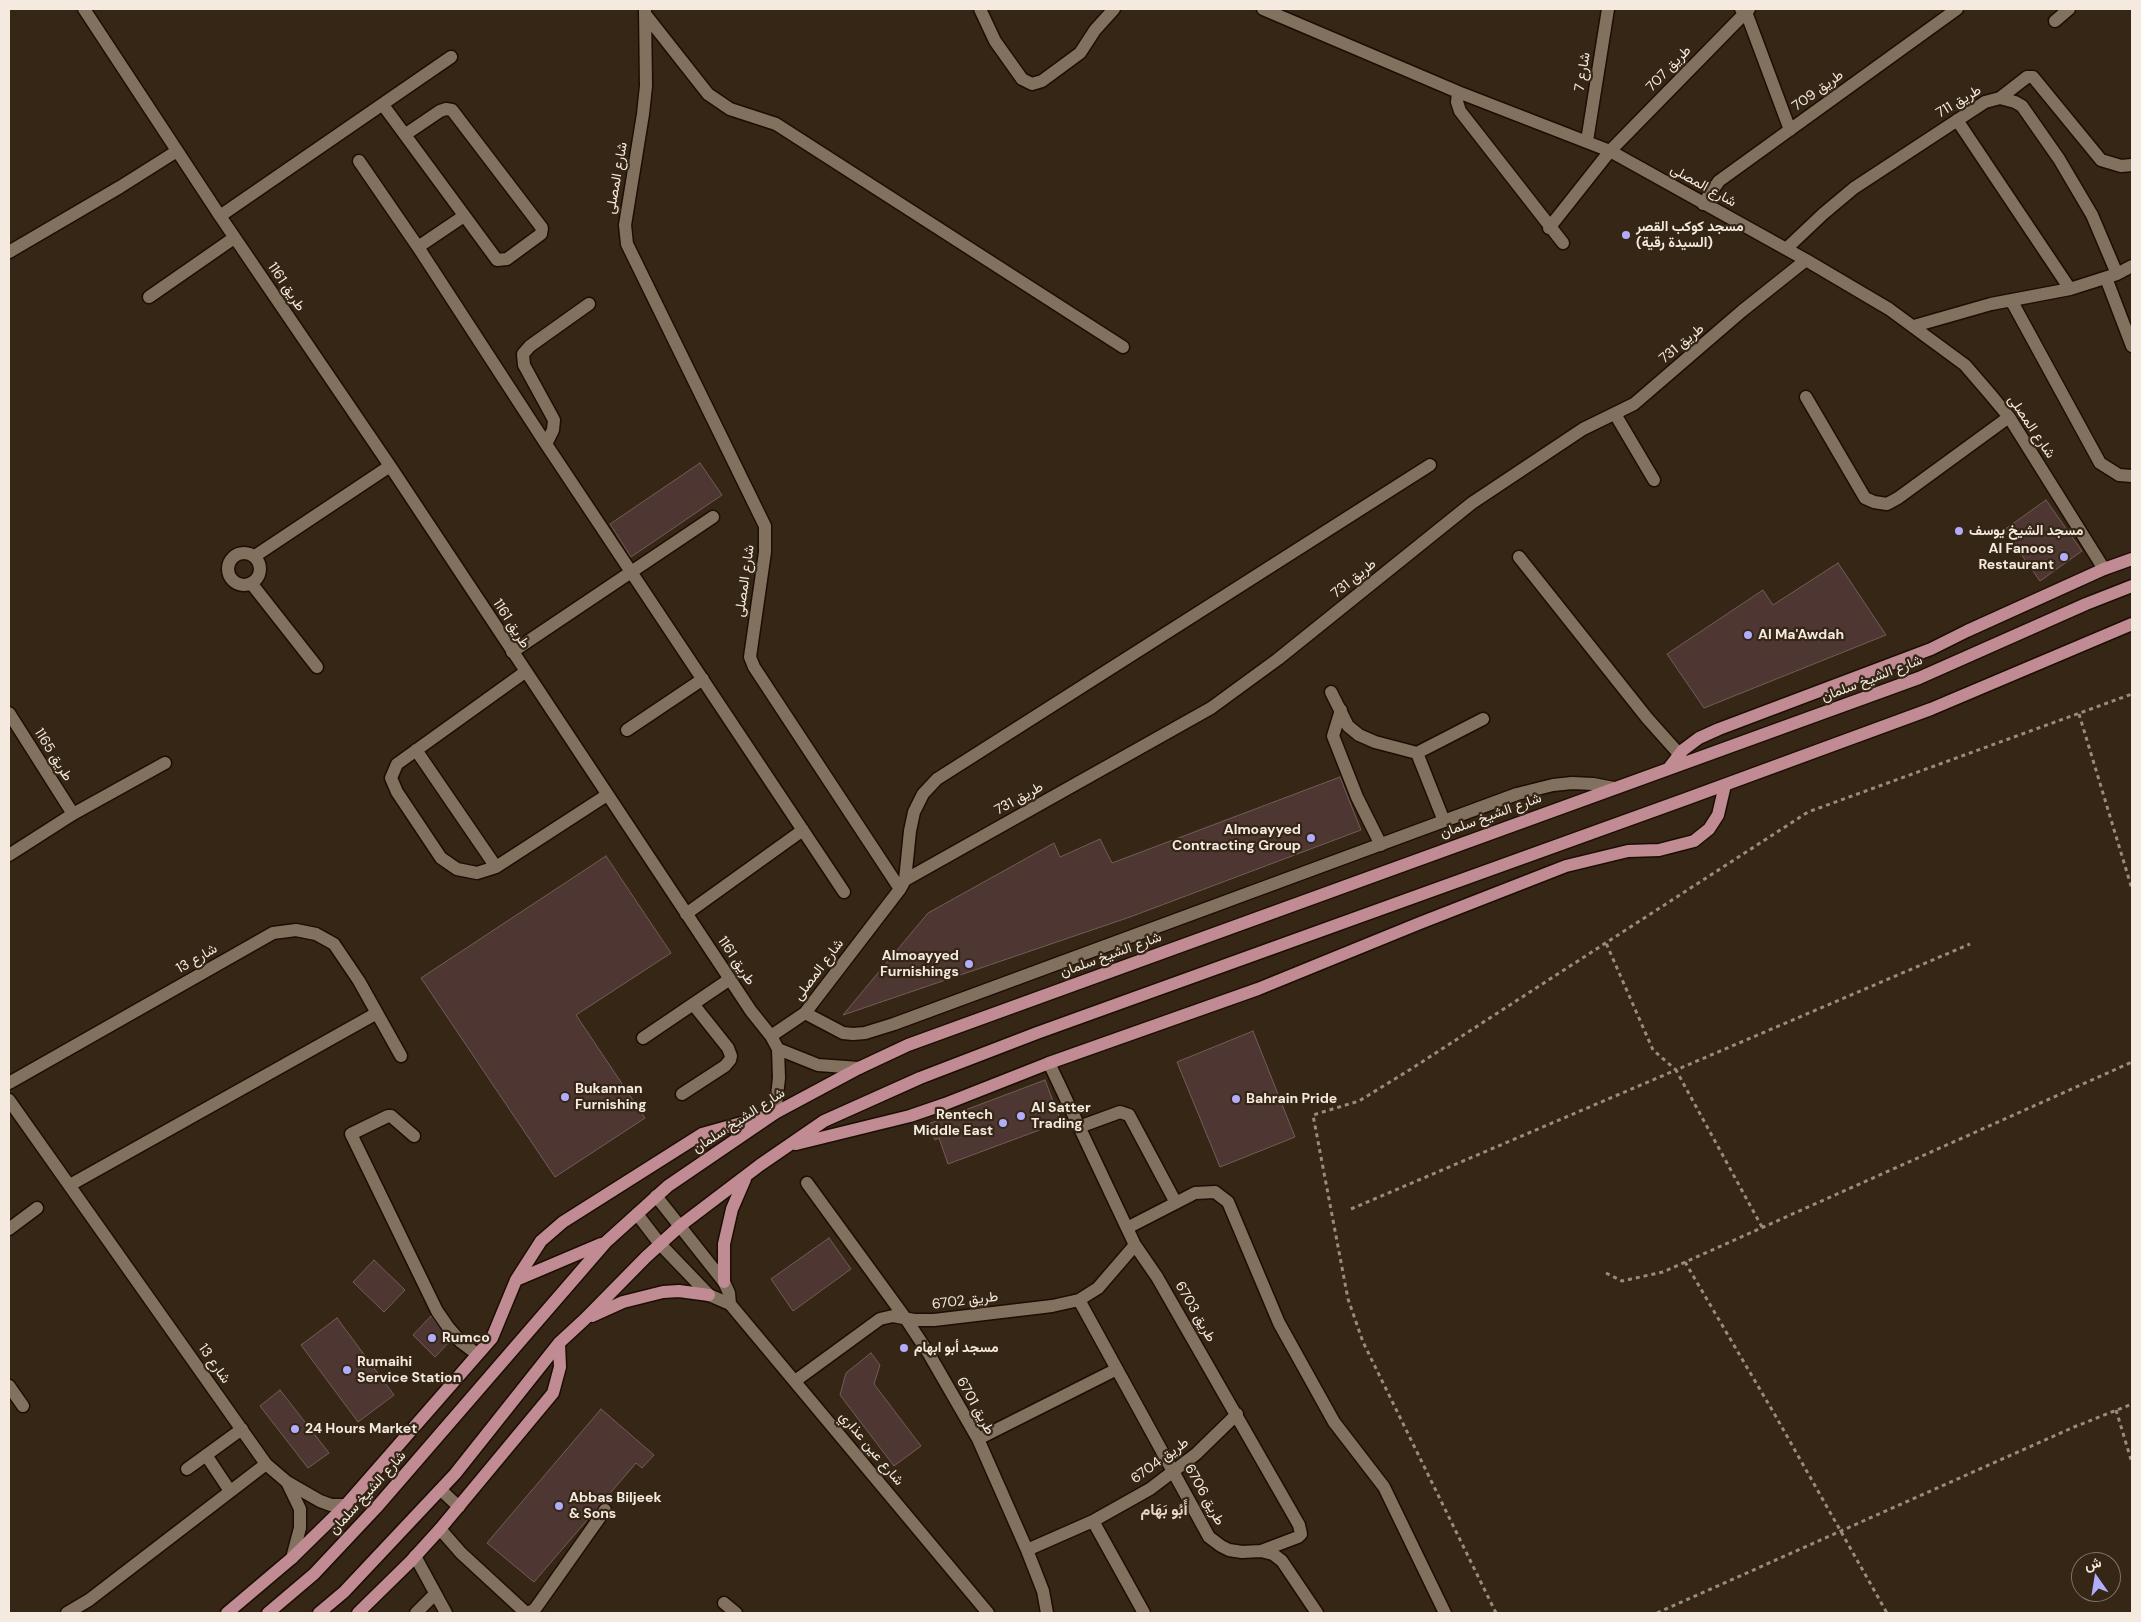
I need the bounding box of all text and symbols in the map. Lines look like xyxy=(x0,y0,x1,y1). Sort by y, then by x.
street label: طريق 707 xyxy=(1643,42,1695,96)
street label: شارع 7 xyxy=(1572,51,1594,93)
street label: طريق 709 xyxy=(1789,67,1847,115)
street label: طريق 711 xyxy=(1933,82,1985,122)
street label: شارع المصلى xyxy=(602,141,632,215)
street label: شارع المصلى xyxy=(1667,161,1739,211)
place label: مسجد كوكب القصر (السيدة رقية) xyxy=(1636,219,1744,252)
marker: مسجد كوكب القصر (السيدة رقية) xyxy=(1620,229,1632,241)
street label: طريق 1161 xyxy=(264,259,308,315)
street label: طريق 731 xyxy=(1656,321,1708,367)
street label: شارع المصلى xyxy=(2004,392,2058,462)
place label: مسجد الشيخ يوسف xyxy=(1969,523,2083,539)
marker: مسجد الشيخ يوسف xyxy=(1953,525,1965,537)
place label: Al Fanoos Restaurant xyxy=(1978,541,2054,574)
street label: شارع المصلى xyxy=(732,544,758,618)
marker: Al Fanoos Restaurant xyxy=(2058,551,2070,563)
street label: طريق 731 xyxy=(1328,556,1380,602)
street label: طريق 1161 xyxy=(489,596,533,652)
place label: Al Ma'Awdah xyxy=(1758,627,1844,643)
marker: Al Ma'Awdah xyxy=(1742,629,1754,641)
street label: شارع الشيخ سلمان xyxy=(1819,652,1925,706)
street label: طريق 1165 xyxy=(30,725,76,785)
street label: طريق 731 xyxy=(992,779,1046,819)
street label: شارع الشيخ سلمان xyxy=(1438,790,1544,842)
place label: Almoayyed Contracting Group xyxy=(1172,822,1301,854)
marker: Almoayyed Contracting Group xyxy=(1305,832,1317,844)
street label: شارع الشيخ سلمان xyxy=(1058,929,1164,981)
street label: طريق 1161 xyxy=(714,933,758,989)
street label: شارع المصلى xyxy=(790,936,848,1004)
street label: شارع 13 xyxy=(174,941,220,977)
place label: Almoayyed Furnishings xyxy=(880,948,959,980)
marker: Almoayyed Furnishings xyxy=(963,958,975,970)
place label: Bukannan Furnishing xyxy=(575,1081,647,1114)
street label: شارع الشيخ سلمان xyxy=(690,1085,788,1157)
marker: Bukannan Furnishing xyxy=(559,1091,571,1103)
place label: Bahrain Pride xyxy=(1246,1091,1337,1107)
marker: Bahrain Pride xyxy=(1230,1093,1242,1105)
place label: Al Satter Trading xyxy=(1031,1100,1091,1132)
place label: Rentech Middle East xyxy=(913,1107,993,1140)
marker: Al Satter Trading xyxy=(1015,1110,1027,1122)
marker: Rentech Middle East xyxy=(997,1117,1009,1129)
street label: طريق 6703 xyxy=(1171,1279,1219,1345)
street label: طريق 6702 xyxy=(931,1289,999,1313)
place label: Rumco xyxy=(442,1330,490,1346)
marker: Rumco xyxy=(426,1332,438,1344)
place label: مسجد أبو ابهام xyxy=(914,1340,999,1356)
street label: شارع 13 xyxy=(194,1341,234,1387)
marker: مسجد أبو ابهام xyxy=(898,1342,910,1354)
place label: Rumaihi Service Station xyxy=(357,1354,461,1386)
marker: Rumaihi Service Station xyxy=(341,1364,353,1376)
street label: طريق 6701 xyxy=(952,1374,998,1438)
street label: شارع عين عذاري xyxy=(835,1409,907,1489)
place label: 24 Hours Market xyxy=(305,1421,417,1437)
marker: 24 Hours Market xyxy=(289,1423,301,1435)
street label: طريق 6704 xyxy=(1128,1434,1192,1488)
street label: شارع الشيخ سلمان xyxy=(326,1448,410,1538)
street label: طريق 6706 xyxy=(1180,1461,1228,1529)
place label: Abbas Biljeek & Sons xyxy=(569,1490,661,1522)
marker: Abbas Biljeek & Sons xyxy=(553,1500,565,1512)
district label: أَبُو بَهَام xyxy=(1140,1501,1188,1521)
north arrow xyxy=(2071,1552,2121,1602)
text: ش xyxy=(2083,1553,2103,1574)

